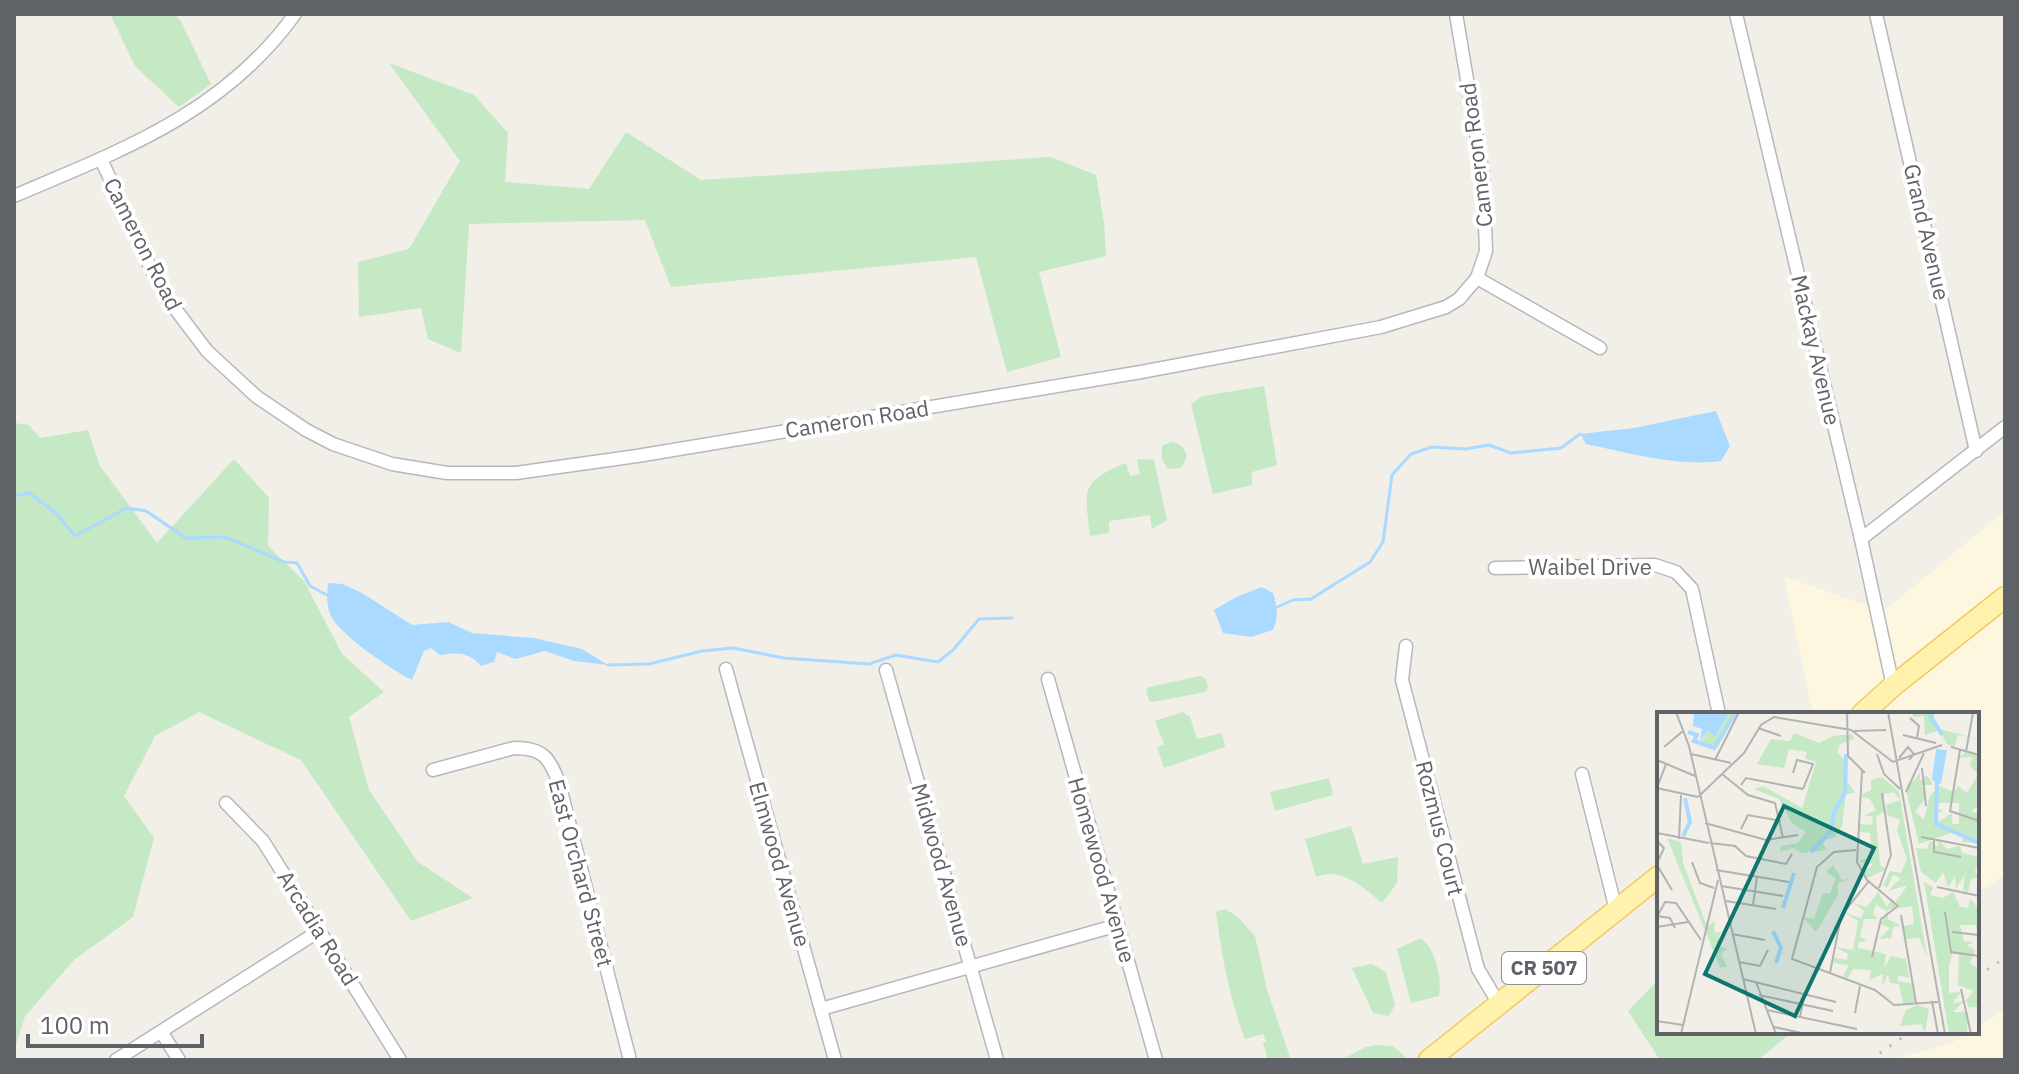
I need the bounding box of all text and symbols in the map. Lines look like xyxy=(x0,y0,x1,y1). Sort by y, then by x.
street label: Cameron Road xyxy=(1452,81,1499,229)
street label: Grand Avenue xyxy=(1898,161,1957,303)
street label: Cameron Road xyxy=(98,172,189,315)
street label: Mackay Avenue xyxy=(1785,272,1848,428)
street label: Cameron Road xyxy=(783,393,931,444)
street label: Waibel Drive xyxy=(1528,552,1652,581)
inset map xyxy=(1657,712,1979,1034)
street label: Rozmus Court xyxy=(1410,757,1471,898)
street label: Homewood Avenue xyxy=(1062,774,1143,966)
street label: East Orchard Street xyxy=(542,776,620,970)
street label: Elmwood Avenue xyxy=(743,778,818,950)
street label: Midwood Avenue xyxy=(905,780,980,950)
street label: Arcadia Road xyxy=(272,865,365,991)
road number: CR 507 xyxy=(1502,952,1586,984)
scale bar xyxy=(28,998,202,1048)
text: 100 m xyxy=(40,1009,110,1041)

